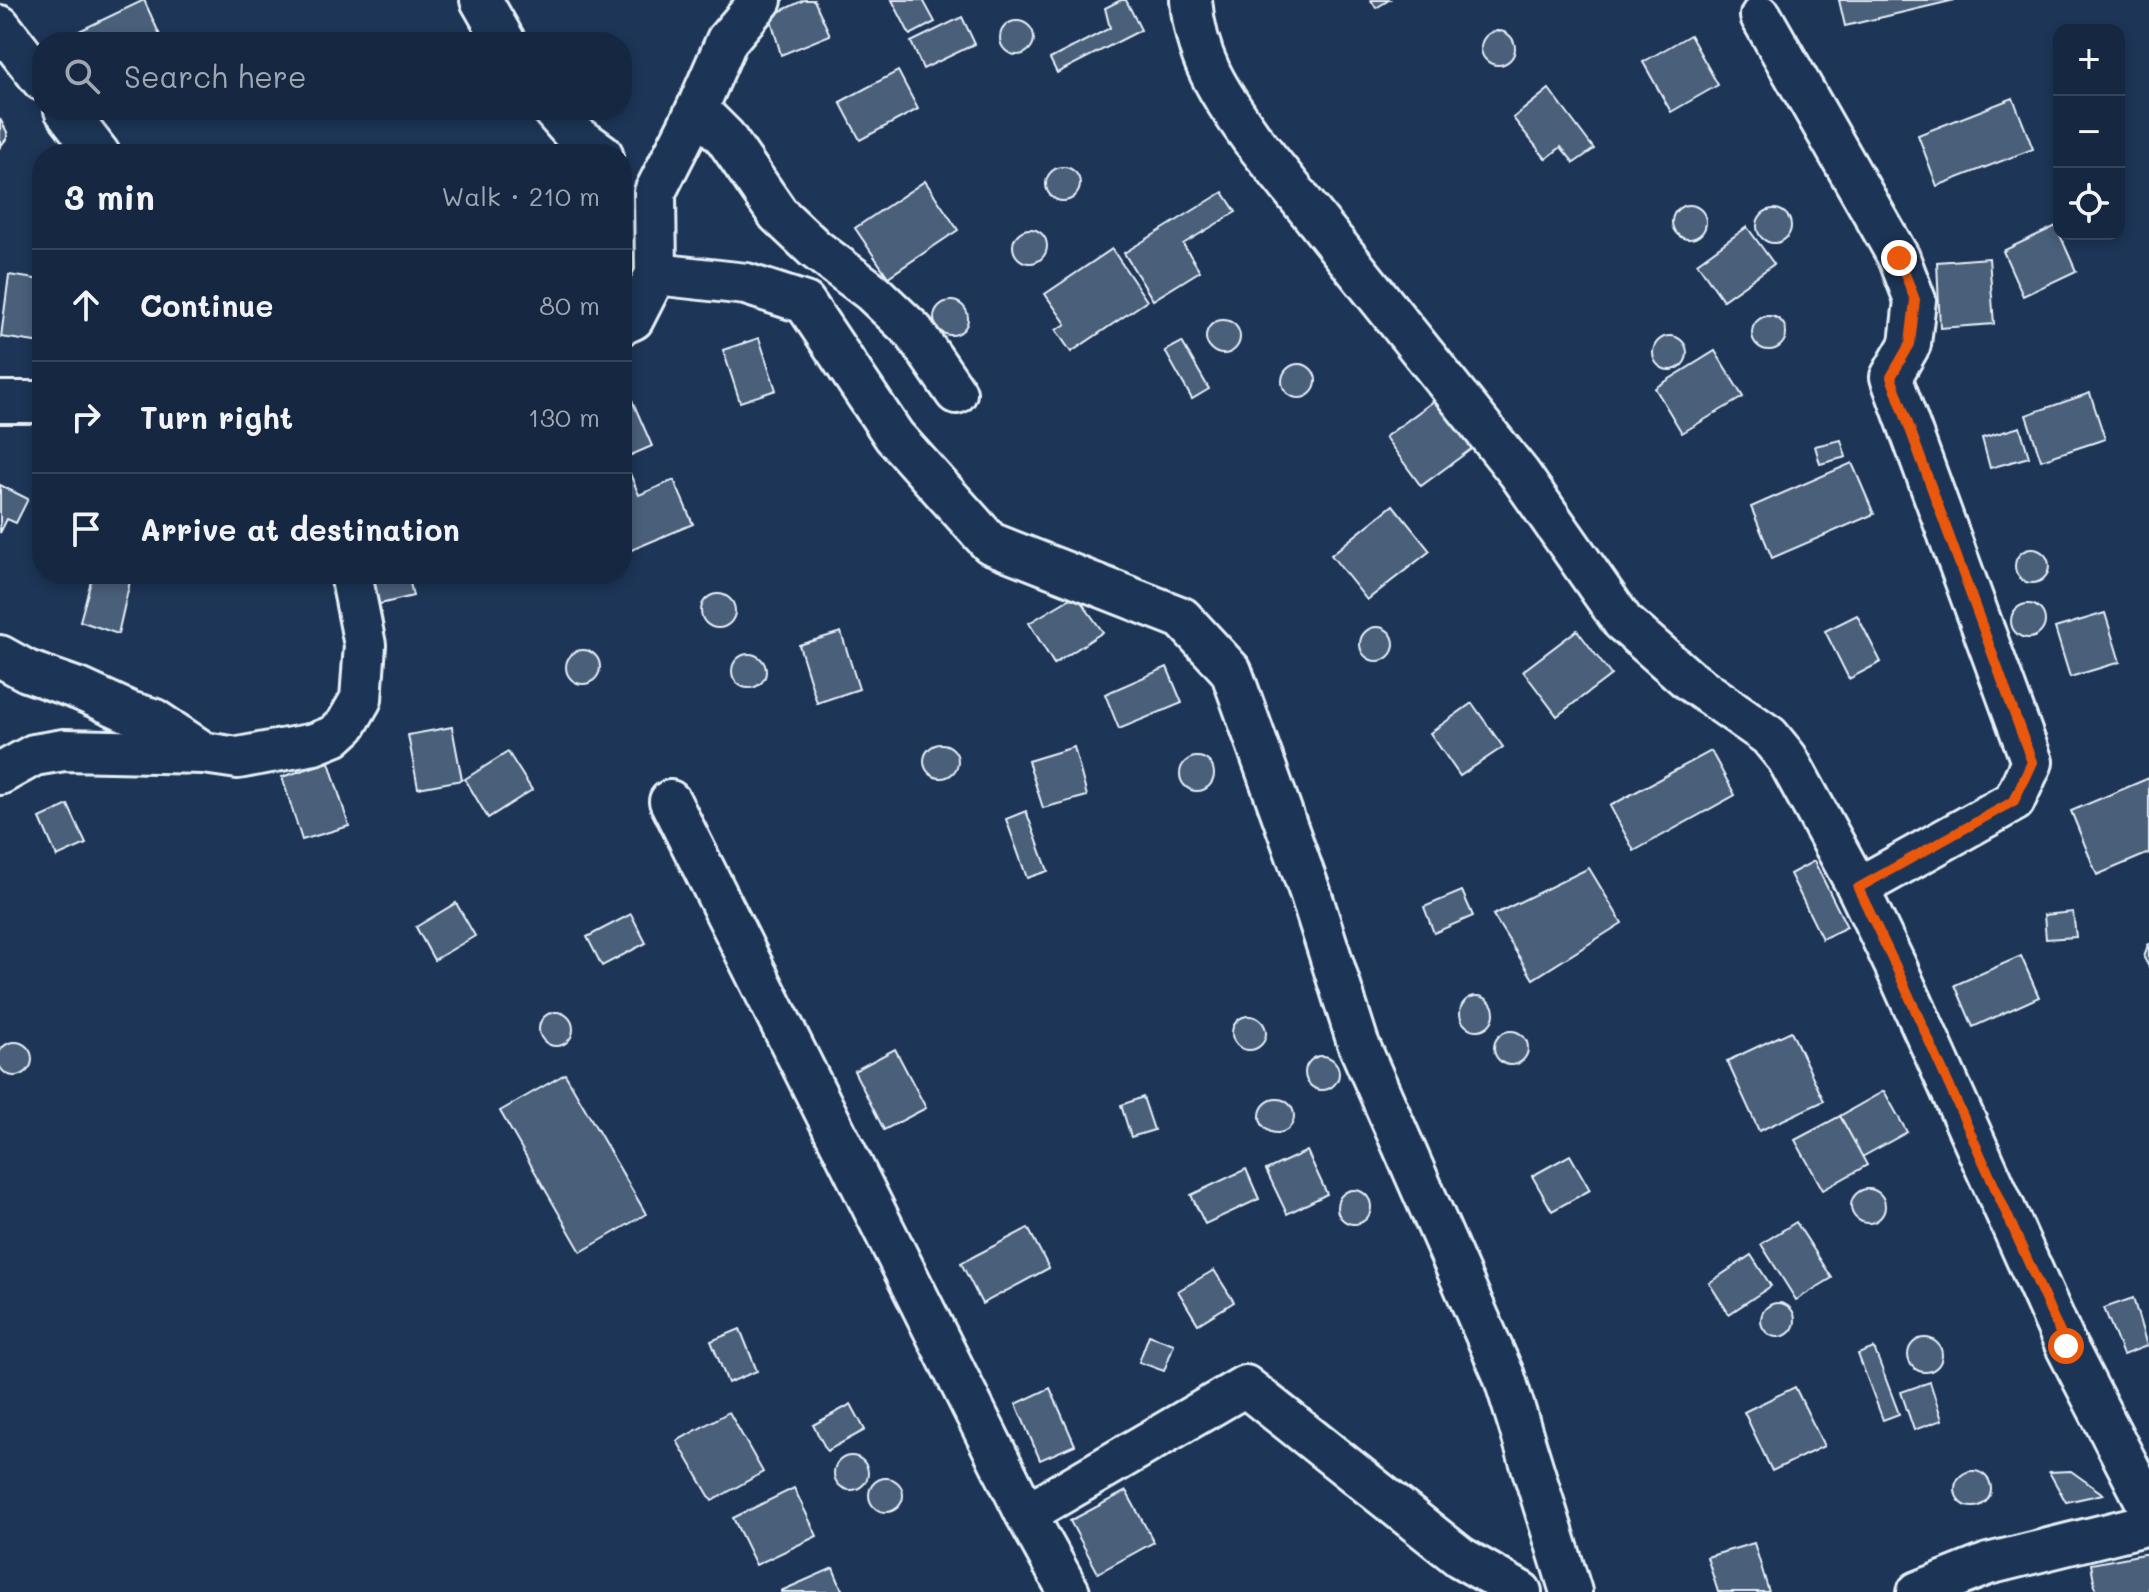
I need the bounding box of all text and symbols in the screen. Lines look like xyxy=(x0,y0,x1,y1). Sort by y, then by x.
map controls xyxy=(2053,24,2125,240)
button: + xyxy=(2053,24,2125,96)
search box xyxy=(32,32,632,120)
icon: search xyxy=(60,54,104,98)
text: Search here xyxy=(124,56,307,96)
button: − xyxy=(2053,96,2125,168)
button: locate xyxy=(2053,168,2125,240)
text: 3 min xyxy=(64,174,155,219)
text: Walk · 210 m xyxy=(441,179,600,213)
route end xyxy=(1881,240,1917,276)
icon: ahead xyxy=(64,283,108,327)
text: Continue xyxy=(140,285,273,325)
text: 80 m xyxy=(539,288,600,322)
icon: right xyxy=(64,395,108,439)
text: Turn right xyxy=(140,397,293,437)
text: 130 m xyxy=(528,400,600,434)
icon: arrive xyxy=(64,507,108,551)
text: Arrive at destination xyxy=(140,509,460,549)
route start xyxy=(2048,1328,2084,1364)

